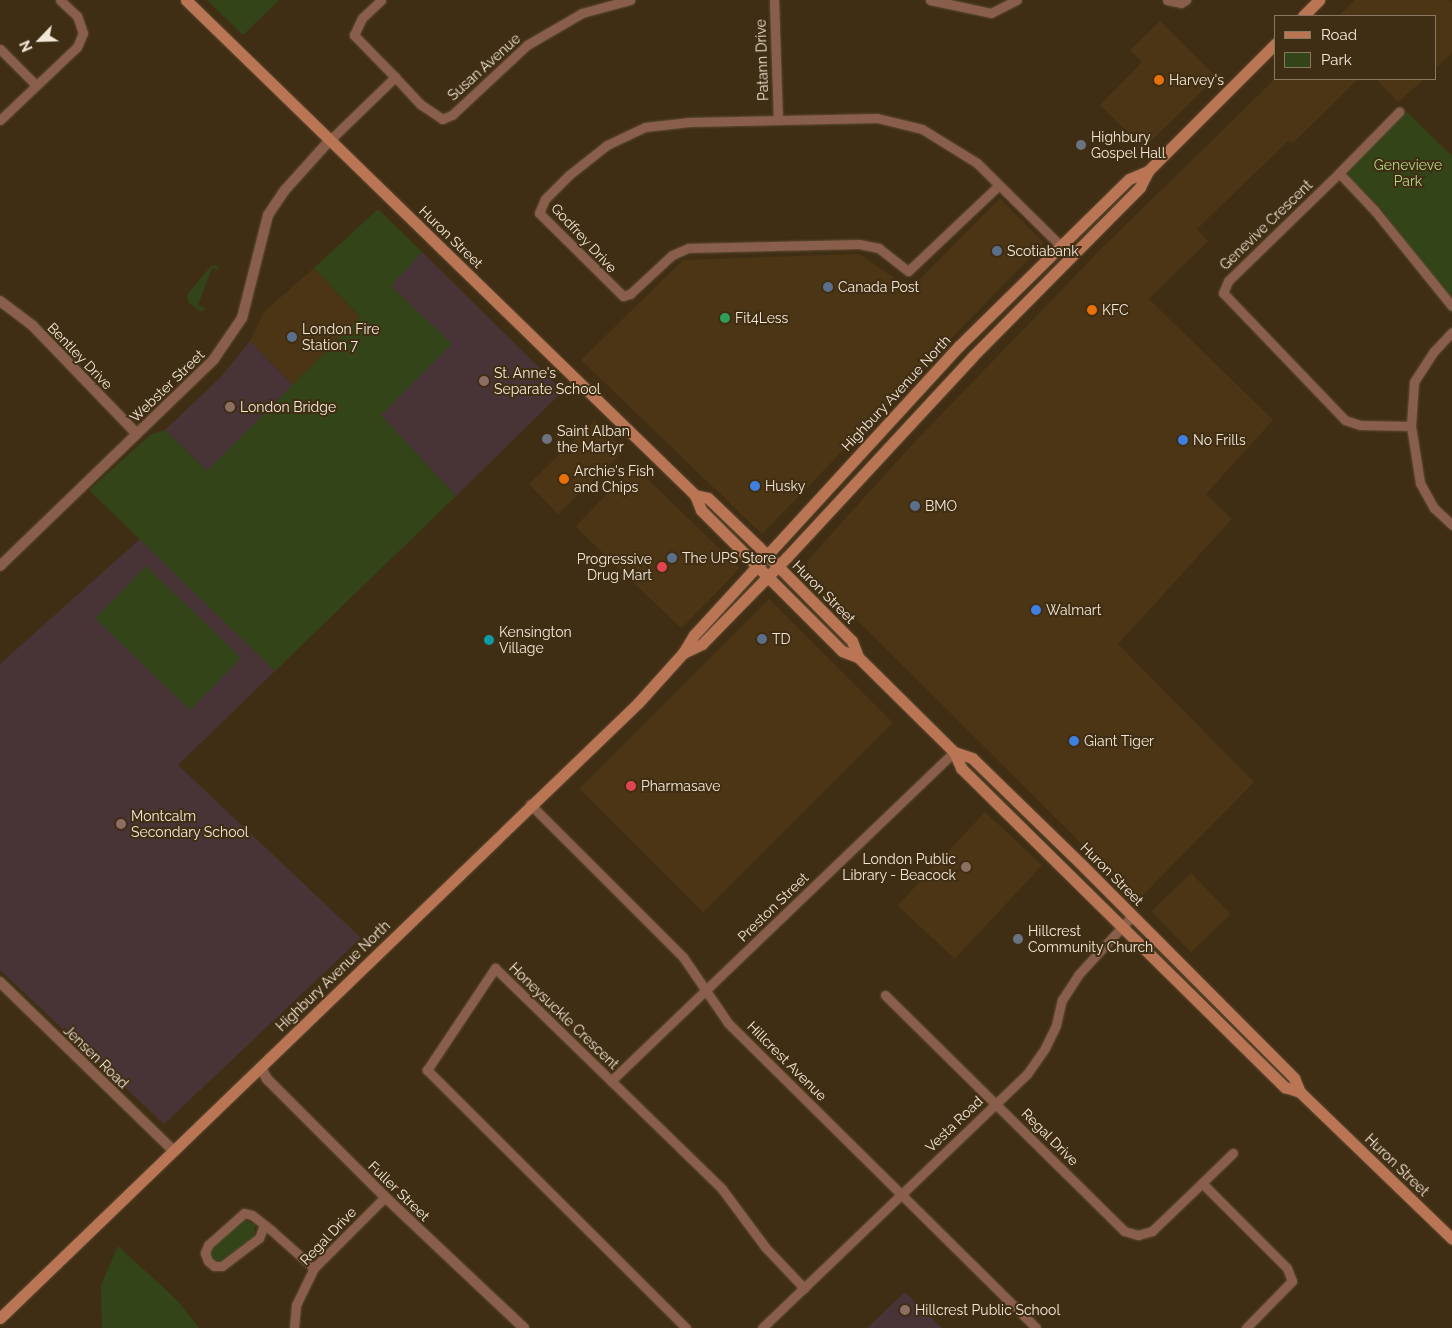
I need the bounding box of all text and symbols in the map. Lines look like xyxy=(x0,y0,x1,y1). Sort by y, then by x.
north arrow xyxy=(15,15,65,65)
legend xyxy=(1274,15,1437,80)
street label: Patann Drive xyxy=(752,19,772,101)
text: Road xyxy=(1321,26,1357,44)
street label: Susan Avenue xyxy=(444,30,524,104)
text: N xyxy=(17,38,36,54)
text: Park xyxy=(1321,51,1352,69)
place label: Harvey's xyxy=(1169,72,1224,88)
marker: Harvey's xyxy=(1153,74,1165,86)
place label: Highbury Gospel Hall xyxy=(1091,129,1166,162)
marker: Highbury Gospel Hall xyxy=(1075,139,1087,151)
park label: Genevieve Park xyxy=(1374,157,1442,190)
street label: Genevive Crescent xyxy=(1216,177,1316,273)
street label: Godfrey Drive xyxy=(548,200,620,276)
street label: Huron Street xyxy=(416,202,486,272)
place label: Scotiabank xyxy=(1007,243,1079,259)
marker: Scotiabank xyxy=(991,245,1003,257)
place label: Canada Post xyxy=(838,279,919,295)
marker: Canada Post xyxy=(822,281,834,293)
place label: KFC xyxy=(1102,302,1129,318)
marker: KFC xyxy=(1086,304,1098,316)
place label: Fit4Less xyxy=(735,310,788,326)
marker: Fit4Less xyxy=(719,312,731,324)
street label: Bentley Drive xyxy=(44,319,116,393)
place label: London Fire Station 7 xyxy=(302,321,379,354)
marker: London Fire Station 7 xyxy=(286,331,298,343)
street label: Highbury Avenue North xyxy=(838,331,954,455)
street label: Webster Street xyxy=(126,346,208,426)
place label: St. Anne's Separate School xyxy=(494,365,601,398)
marker: St. Anne's Separate School xyxy=(478,375,490,387)
place label: London Bridge xyxy=(240,399,336,415)
marker: London Bridge xyxy=(224,401,236,413)
place label: Saint Alban the Martyr xyxy=(557,423,630,456)
place label: No Frills xyxy=(1193,432,1246,448)
marker: Saint Alban the Martyr xyxy=(541,433,553,445)
marker: No Frills xyxy=(1177,434,1189,446)
place label: Archie's Fish and Chips xyxy=(574,463,654,496)
marker: Archie's Fish and Chips xyxy=(558,473,570,485)
place label: Husky xyxy=(765,478,805,494)
marker: Husky xyxy=(749,480,761,492)
place label: BMO xyxy=(925,498,957,514)
marker: BMO xyxy=(909,500,921,512)
place label: The UPS Store xyxy=(682,550,776,566)
place label: Progressive Drug Mart xyxy=(577,551,652,584)
marker: The UPS Store xyxy=(666,552,678,564)
street label: Huron Street xyxy=(789,557,859,627)
marker: Progressive Drug Mart xyxy=(656,561,668,573)
place label: Walmart xyxy=(1046,602,1101,618)
marker: Walmart xyxy=(1030,604,1042,616)
place label: Kensington Village xyxy=(499,624,572,656)
place label: TD xyxy=(772,631,791,647)
marker: TD xyxy=(756,633,768,645)
marker: Kensington Village xyxy=(483,634,495,646)
place label: Giant Tiger xyxy=(1084,733,1154,749)
marker: Giant Tiger xyxy=(1068,735,1080,747)
place label: Pharmasave xyxy=(641,778,721,794)
marker: Pharmasave xyxy=(625,780,637,792)
place label: Montcalm Secondary School xyxy=(131,808,249,840)
marker: Montcalm Secondary School xyxy=(115,818,127,830)
street label: Huron Street xyxy=(1077,839,1147,909)
place label: London Public Library - Beacock xyxy=(842,851,956,884)
marker: London Public Library - Beacock xyxy=(960,861,972,873)
street label: Preston Street xyxy=(734,869,812,945)
street label: Highbury Avenue North xyxy=(272,917,394,1035)
place label: Hillcrest Community Church xyxy=(1028,923,1154,956)
marker: Hillcrest Community Church xyxy=(1012,933,1024,945)
street label: Honeysuckle Crescent xyxy=(506,959,622,1073)
street label: Hillcrest Avenue xyxy=(744,1018,830,1104)
street label: Jensen Road xyxy=(60,1022,132,1092)
street label: Vesta Road xyxy=(922,1093,986,1155)
street label: Regal Drive xyxy=(1018,1105,1082,1169)
street label: Huron Street xyxy=(1362,1130,1432,1200)
street label: Fuller Street xyxy=(365,1157,433,1225)
street label: Regal Drive xyxy=(296,1203,360,1269)
place label: Hillcrest Public School xyxy=(915,1302,1060,1318)
marker: Hillcrest Public School xyxy=(899,1304,911,1316)

